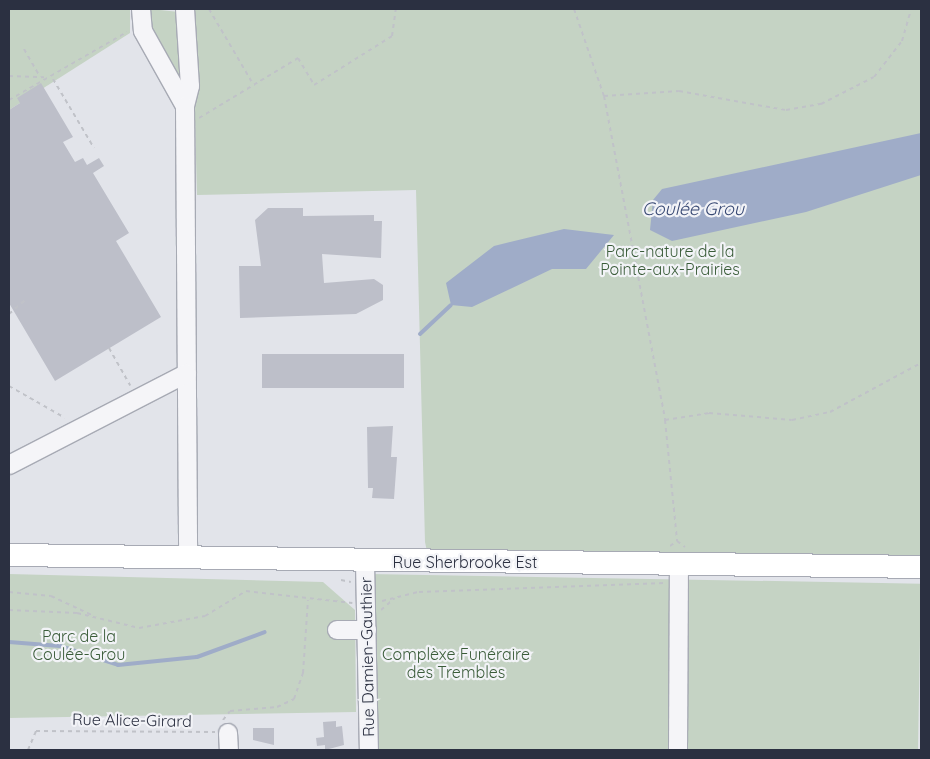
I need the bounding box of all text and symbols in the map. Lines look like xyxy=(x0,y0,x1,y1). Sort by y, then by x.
water label: Coulée Grou xyxy=(642,198,744,220)
park label: Parc-nature de la Pointe-aux-Prairies xyxy=(600,241,740,279)
street label: Rue Sherbrooke Est xyxy=(393,552,537,572)
street label: Rue Damien-Gauthier xyxy=(356,577,378,737)
park label: Parc de la Coulée-Grou xyxy=(33,626,125,664)
park label: Complèxe Funéraire des Trembles xyxy=(382,644,530,682)
street label: Rue Alice-Girard xyxy=(72,709,192,731)

